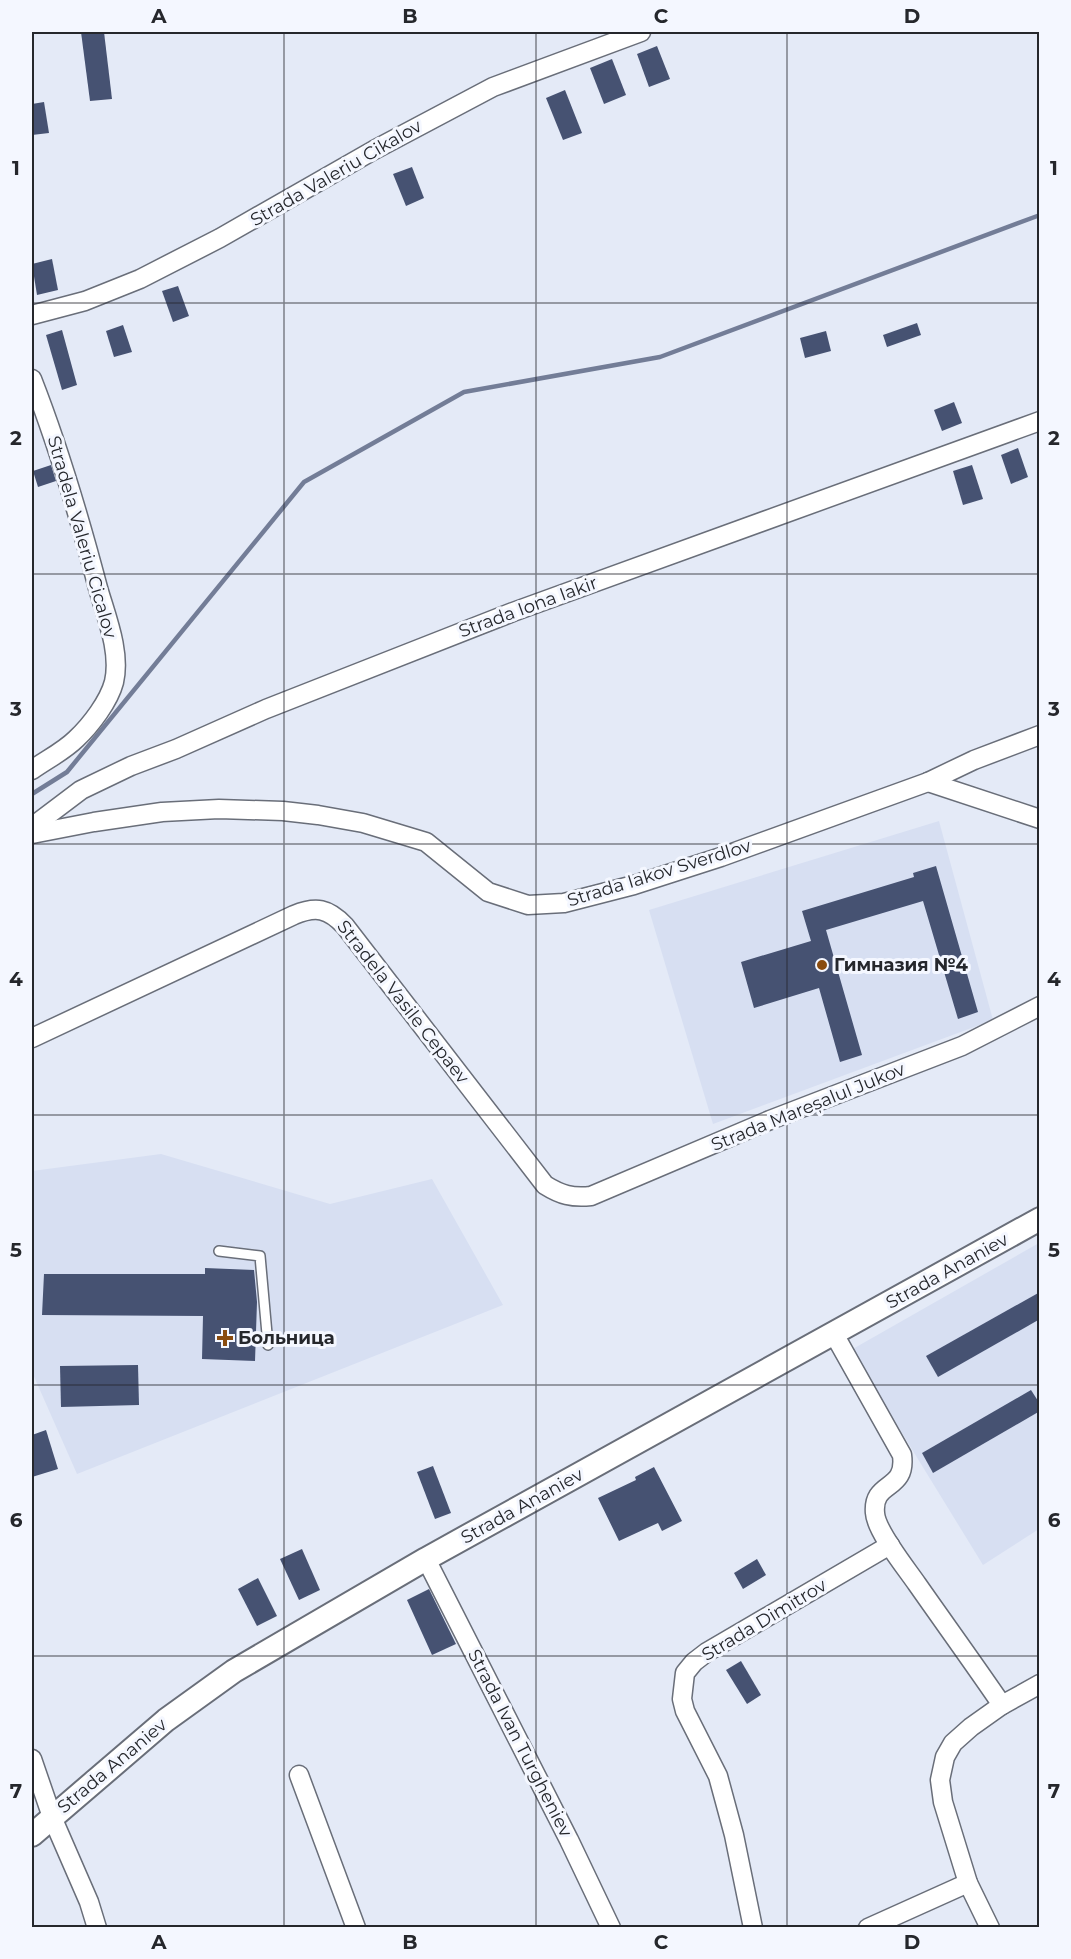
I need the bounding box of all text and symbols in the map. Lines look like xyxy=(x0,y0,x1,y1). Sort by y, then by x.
text: A xyxy=(150,4,167,28)
text: B xyxy=(402,4,418,28)
text: C xyxy=(654,4,669,28)
text: D xyxy=(904,4,920,28)
street label: Strada Valeriu Cikalov xyxy=(246,115,426,231)
text: 1 xyxy=(12,156,20,180)
text: 1 xyxy=(1050,156,1058,180)
text: 2 xyxy=(10,426,22,450)
text: 2 xyxy=(1048,426,1060,450)
street label: Stradela Valeriu Cicalov xyxy=(43,433,121,641)
street label: Strada Iona Iakir xyxy=(456,572,600,642)
text: 3 xyxy=(9,697,22,721)
text: 3 xyxy=(1047,697,1060,721)
street label: Strada Iakov Sverdlov xyxy=(564,834,754,911)
street label: Stradela Vasile Cepaev xyxy=(332,916,474,1088)
place label: Гимназия №4 xyxy=(834,954,968,976)
marker: Гимназия №4 xyxy=(815,958,829,972)
text: 4 xyxy=(9,967,23,991)
text: 4 xyxy=(1047,967,1061,991)
street label: Strada Mareșalul Jukov xyxy=(708,1058,909,1157)
street label: Strada Ananiev xyxy=(882,1228,1012,1314)
text: 5 xyxy=(10,1238,22,1262)
text: 5 xyxy=(1048,1238,1060,1262)
place label: Больница xyxy=(238,1327,335,1349)
marker: Больница xyxy=(216,1329,234,1347)
street label: Strada Ananiev xyxy=(457,1463,587,1549)
text: 6 xyxy=(10,1508,23,1532)
text: 6 xyxy=(1048,1508,1061,1532)
street label: Strada Dimitrov xyxy=(698,1574,831,1666)
street label: Strada Ivan Turgheniev xyxy=(463,1646,577,1841)
street label: Strada Ananiev xyxy=(53,1714,171,1818)
text: 7 xyxy=(10,1779,22,1803)
text: 7 xyxy=(1048,1779,1060,1803)
text: A xyxy=(150,1930,167,1954)
text: B xyxy=(402,1930,418,1954)
text: C xyxy=(654,1930,669,1954)
text: D xyxy=(904,1930,920,1954)

